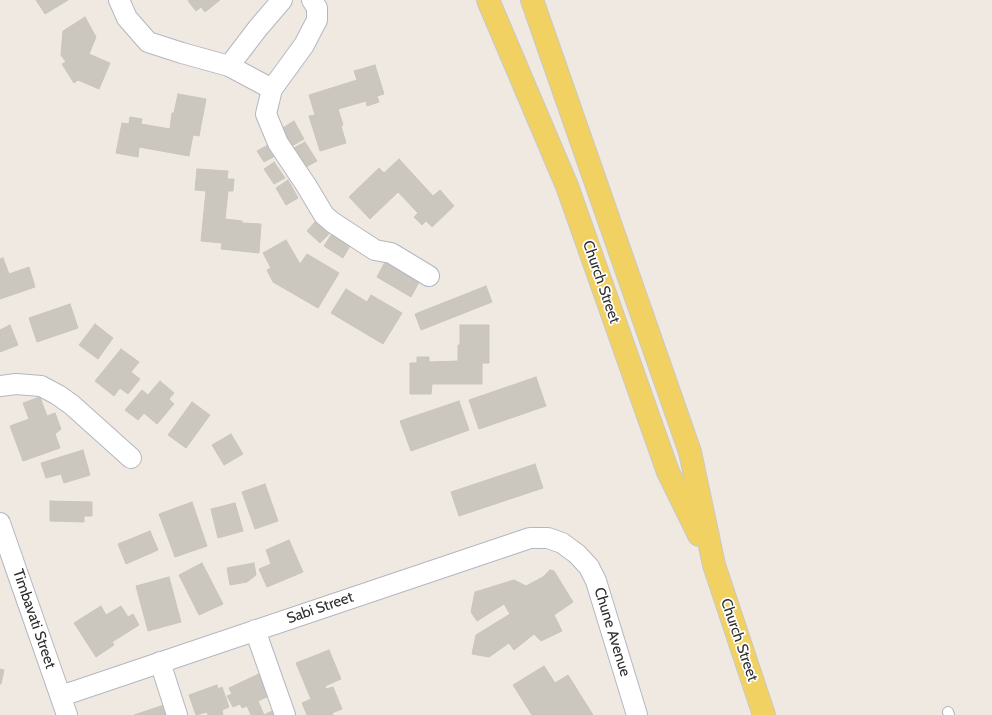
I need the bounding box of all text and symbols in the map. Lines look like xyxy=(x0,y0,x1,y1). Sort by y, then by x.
street label: Church Street xyxy=(578,238,624,326)
street label: Timbavati Street xyxy=(9,567,59,671)
street label: Chune Avenue xyxy=(590,585,634,679)
street label: Sabi Street xyxy=(284,588,356,628)
street label: Church Street xyxy=(716,596,762,684)

